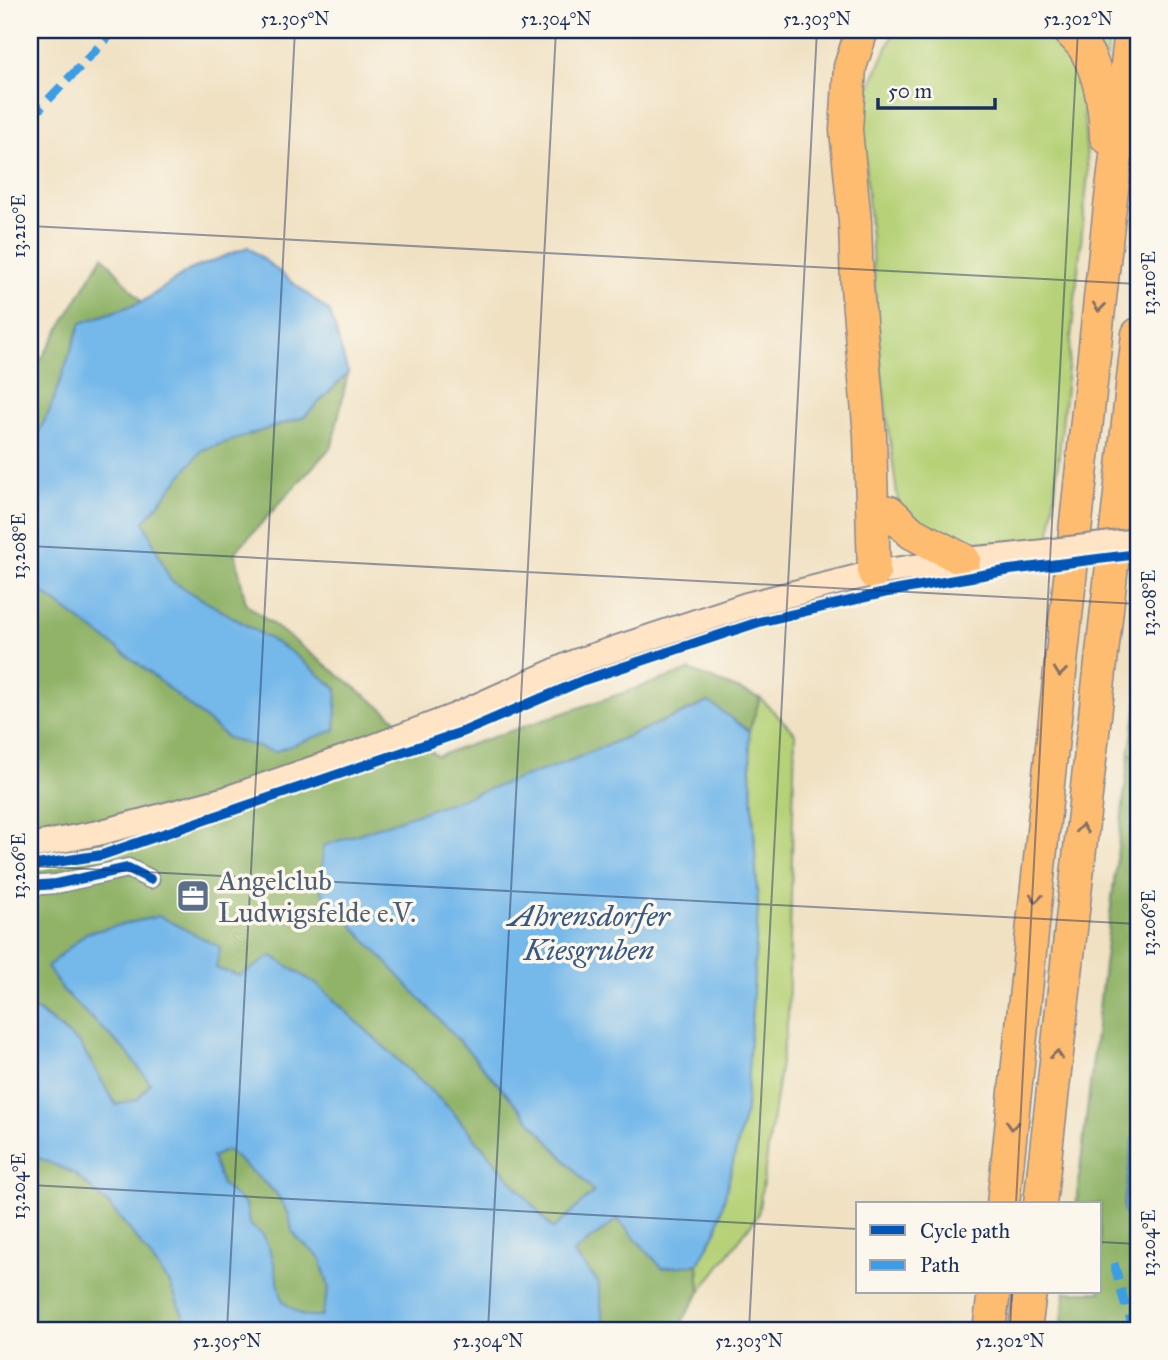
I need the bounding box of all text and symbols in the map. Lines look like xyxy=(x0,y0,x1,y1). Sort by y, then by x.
text: 52.305°N xyxy=(260,8,330,30)
text: 52.304°N xyxy=(521,8,591,30)
text: 52.303°N xyxy=(783,8,851,30)
text: 52.302°N xyxy=(1043,8,1113,30)
scale bar xyxy=(878,66,995,110)
text: 50 m xyxy=(888,78,933,104)
text: 13.210°E xyxy=(8,194,30,258)
text: 13.210°E xyxy=(1138,251,1160,315)
one-way arrow xyxy=(1092,301,1107,313)
text: 13.208°E xyxy=(8,513,30,579)
text: 13.208°E xyxy=(1138,570,1160,636)
one-way arrow xyxy=(1053,666,1068,678)
one-way arrow xyxy=(1074,823,1089,835)
text: 13.206°E xyxy=(8,833,30,899)
place label: Angelclub Ludwigsfelde e.V. xyxy=(217,863,416,930)
office icon: Angelclub Ludwigsfelde e.V. xyxy=(174,877,212,915)
text: 13.206°E xyxy=(1138,890,1160,956)
one-way arrow xyxy=(1029,893,1044,904)
water label: Ahrensdorfer Kiesgruben xyxy=(505,898,671,968)
one-way arrow xyxy=(1049,1049,1064,1061)
one-way arrow xyxy=(1004,1119,1019,1130)
text: 13.204°E xyxy=(8,1152,30,1219)
legend xyxy=(856,1202,1102,1294)
text: 13.204°E xyxy=(1138,1209,1160,1276)
text: Cycle path xyxy=(920,1218,1011,1244)
text: Path xyxy=(920,1252,960,1278)
text: 52.305°N xyxy=(192,1330,262,1352)
text: 52.304°N xyxy=(453,1330,523,1352)
text: 52.303°N xyxy=(715,1330,783,1352)
text: 52.302°N xyxy=(975,1330,1045,1352)

